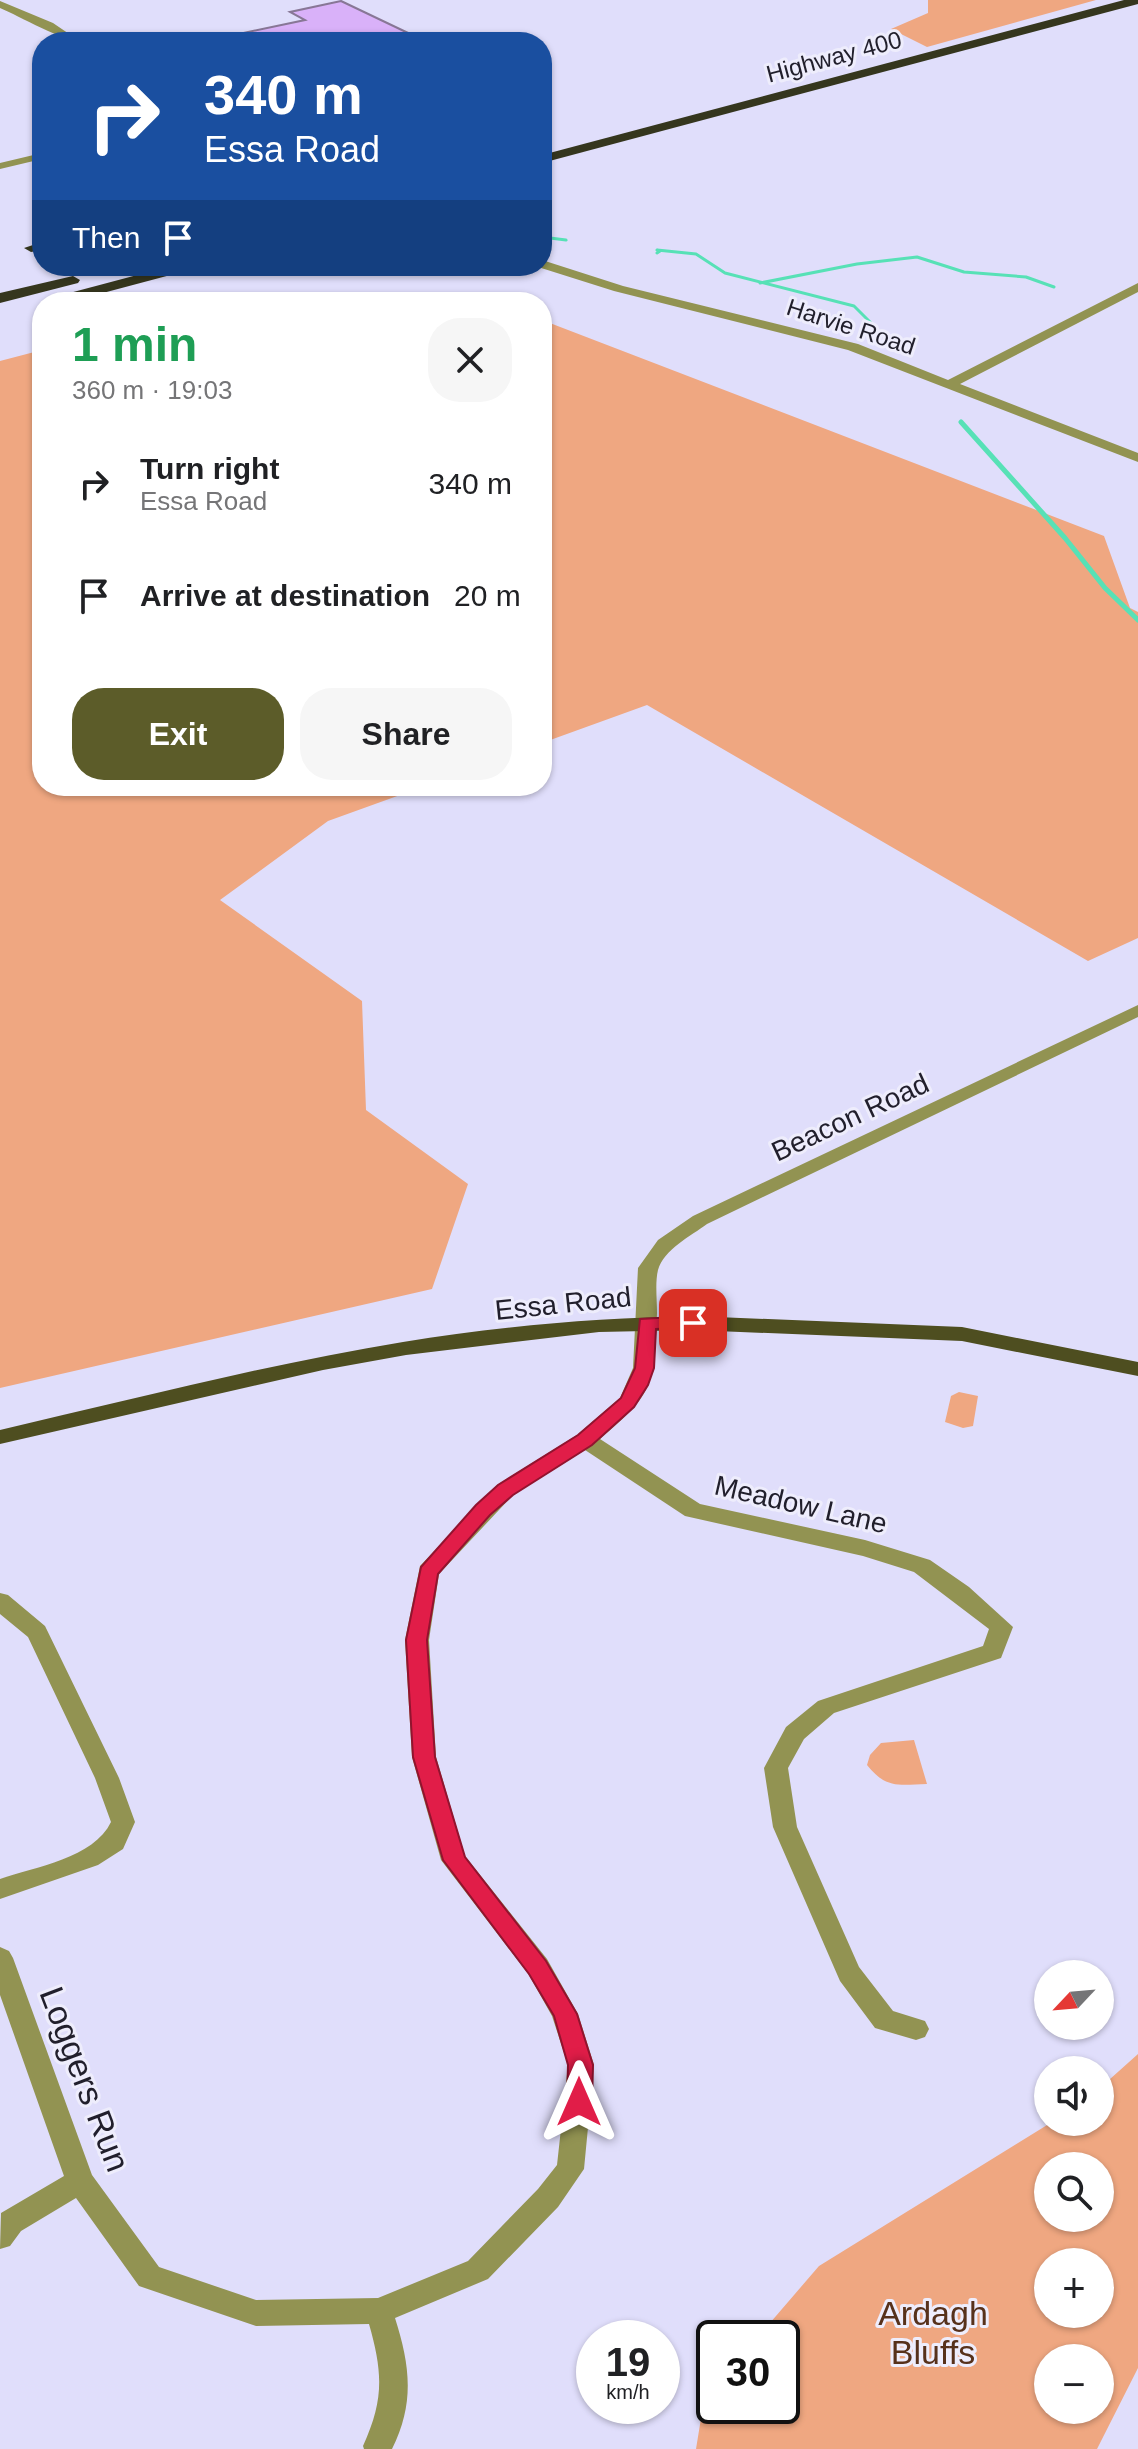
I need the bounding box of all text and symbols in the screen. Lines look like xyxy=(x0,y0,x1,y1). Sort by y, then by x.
street label: Highway 400 xyxy=(763,26,904,88)
text: 340 m xyxy=(204,63,363,126)
icon: right xyxy=(72,64,176,168)
text: Essa Road xyxy=(204,129,380,170)
icon: arrive xyxy=(156,216,200,260)
text: Then xyxy=(72,221,140,254)
street label: Harvie Road xyxy=(784,293,919,360)
text: 1 min xyxy=(72,318,197,371)
button: close xyxy=(428,318,512,402)
text: 360 m · 19:03 xyxy=(72,375,232,405)
text: Turn right xyxy=(140,452,279,485)
icon: right xyxy=(72,462,116,506)
text: 340 m xyxy=(429,467,512,500)
text: Essa Road xyxy=(140,486,267,516)
icon: arrive xyxy=(72,574,116,618)
text: Arrive at destination xyxy=(140,579,430,612)
text: 20 m xyxy=(454,579,521,612)
button: Exit xyxy=(72,688,284,780)
button: Share xyxy=(300,688,512,780)
street label: Beacon Road xyxy=(767,1068,934,1167)
street label: Essa Road xyxy=(493,1281,633,1326)
pin xyxy=(659,1289,727,1357)
icon: arrive xyxy=(671,1301,715,1345)
street label: Meadow Lane xyxy=(712,1470,890,1539)
north arrow xyxy=(1034,1960,1114,2040)
map controls xyxy=(1034,1960,1114,2424)
street label: Loggers Run xyxy=(32,1981,138,2177)
button: sound xyxy=(1034,2056,1114,2136)
position arrow xyxy=(537,2060,621,2144)
button: search xyxy=(1034,2152,1114,2232)
button: + xyxy=(1034,2248,1114,2328)
park label: Ardagh Bluffs xyxy=(878,2294,988,2371)
speed limit sign: 30 xyxy=(696,2320,800,2424)
text: 19 xyxy=(606,2340,650,2384)
button: − xyxy=(1034,2344,1114,2424)
text: km/h xyxy=(606,2381,650,2403)

